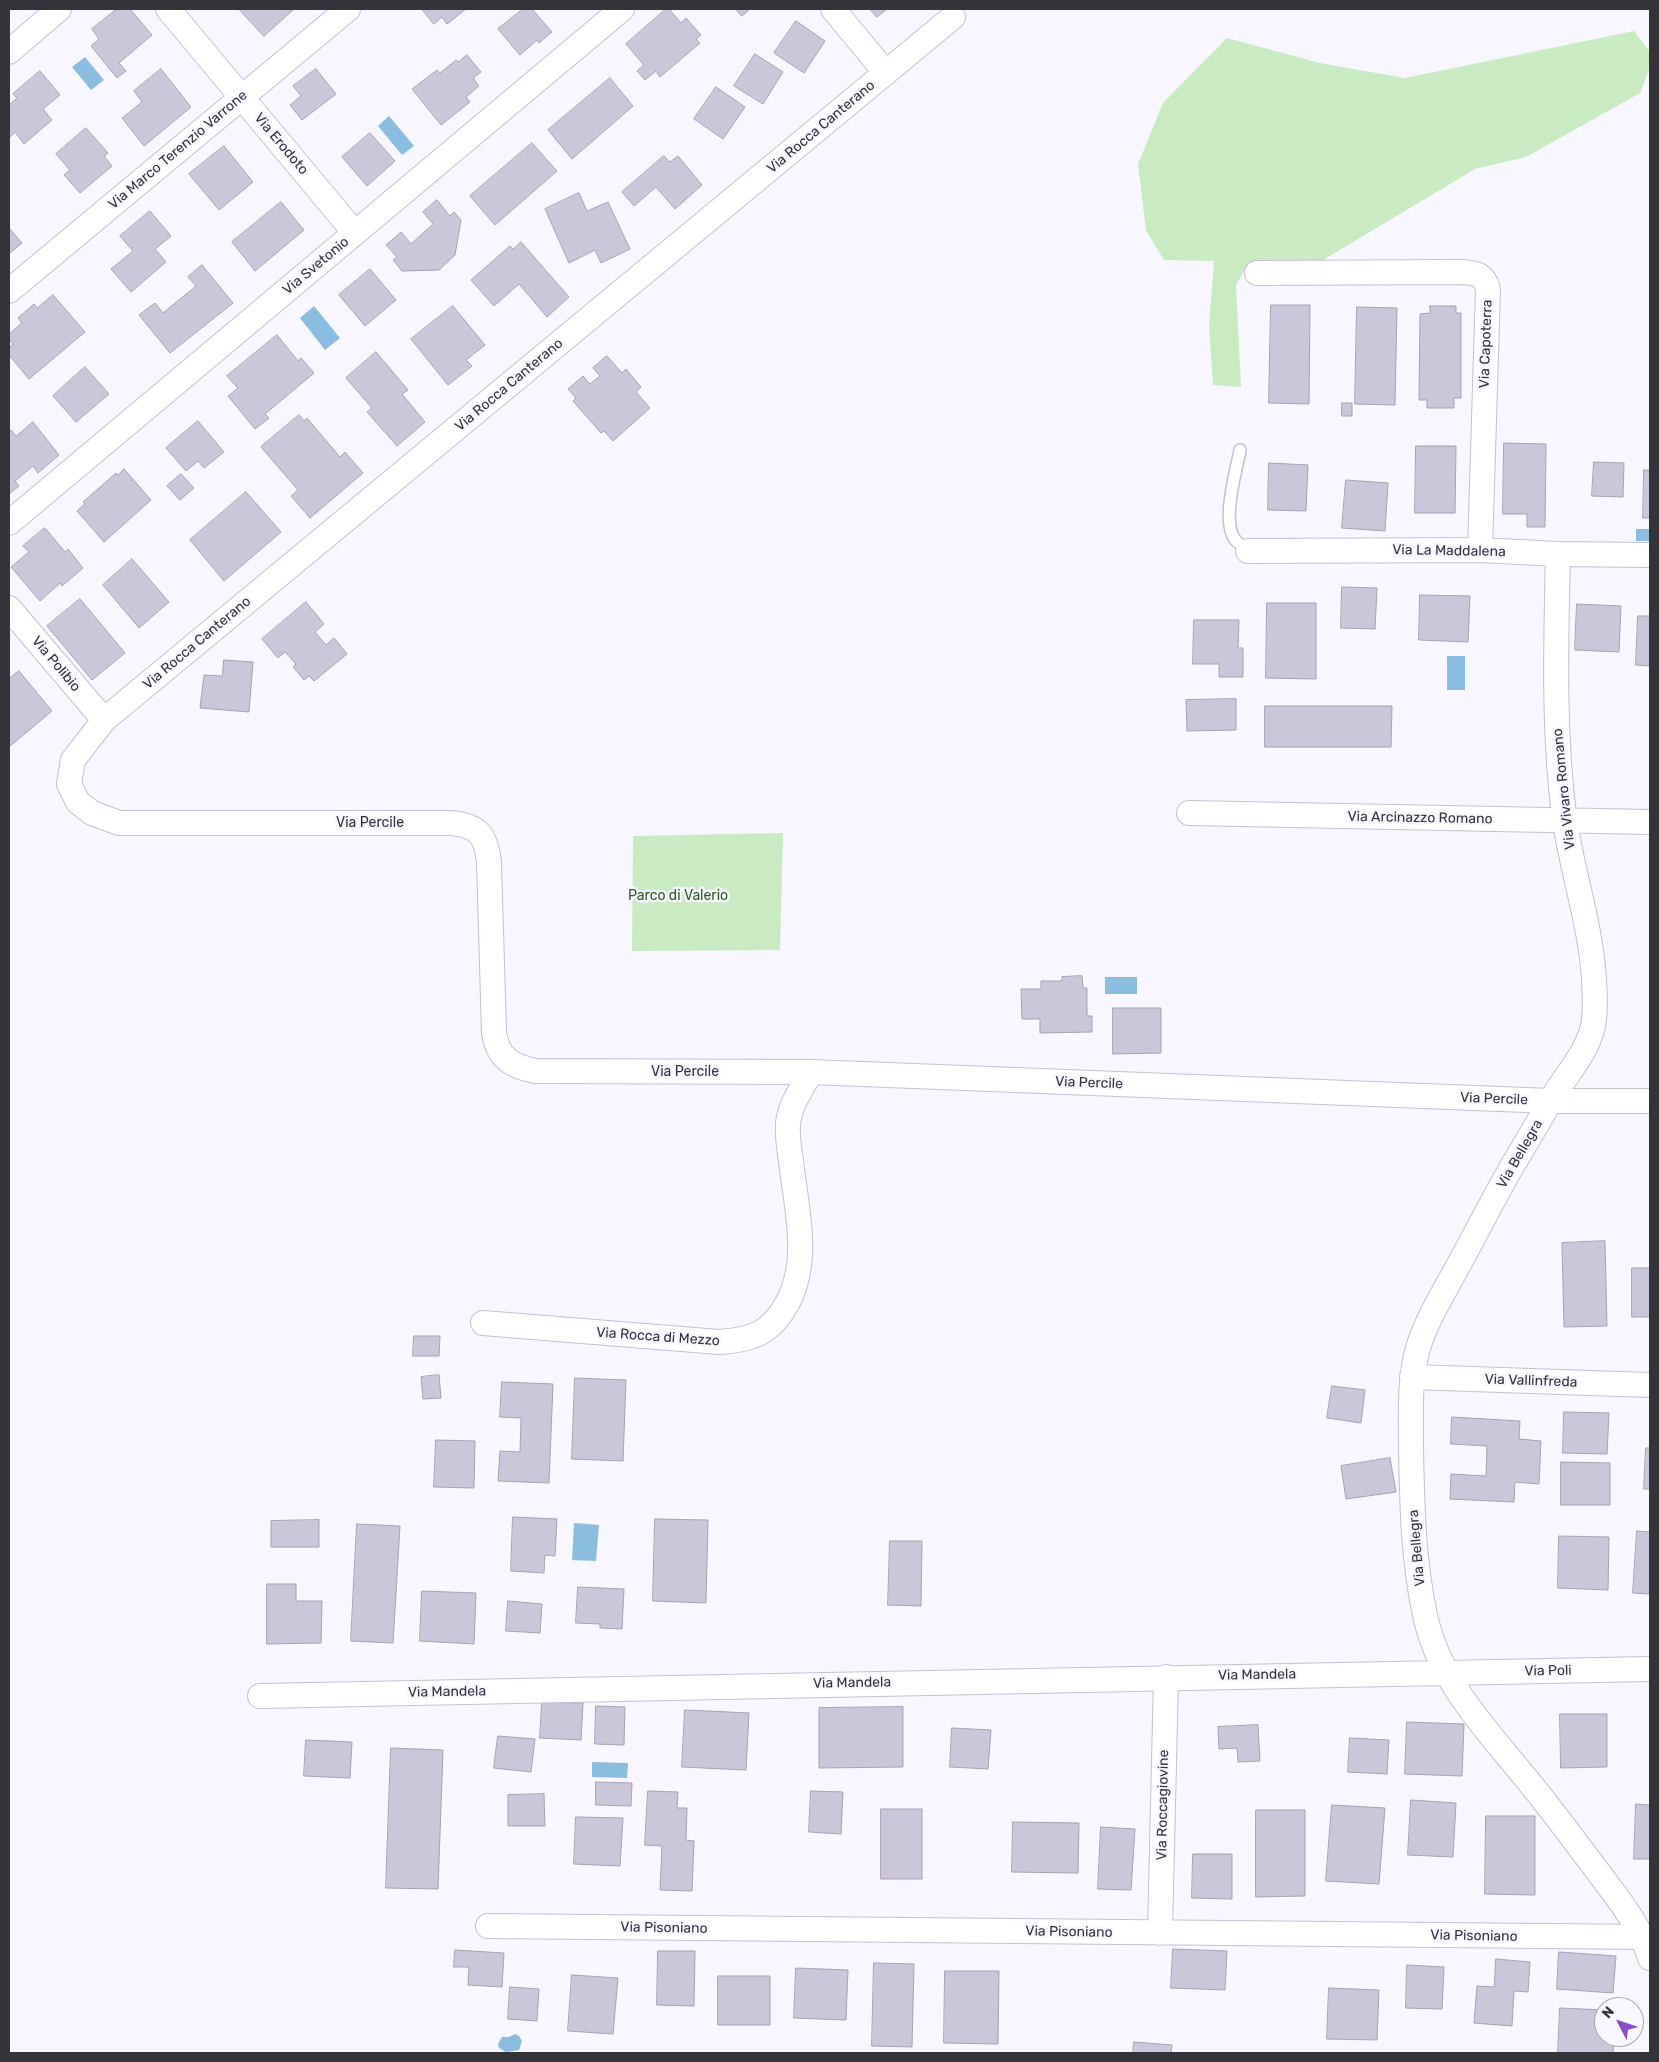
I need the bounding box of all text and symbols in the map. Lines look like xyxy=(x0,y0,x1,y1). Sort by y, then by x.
street label: Via Rocca Canterano xyxy=(764,77,878,177)
street label: Via Marco Terenzio Varrone xyxy=(105,87,251,213)
street label: Via Erodoto xyxy=(250,110,312,178)
street label: Via Svetonio xyxy=(280,234,352,298)
street label: Via Capoterra xyxy=(1476,299,1496,389)
street label: Via Rocca Canterano xyxy=(452,335,566,435)
street label: Via La Maddalena xyxy=(1392,542,1506,560)
street label: Via Rocca Canterano xyxy=(140,593,254,693)
street label: Via Polibio xyxy=(28,633,84,695)
street label: Via Vivaro Romano xyxy=(1549,728,1579,850)
street label: Via Arcinazzo Romano xyxy=(1347,808,1493,828)
street label: Via Percile xyxy=(336,815,404,831)
park label: Parco di Valerio xyxy=(628,888,728,904)
street label: Via Percile xyxy=(651,1064,719,1080)
street label: Via Percile xyxy=(1055,1073,1123,1093)
street label: Via Percile xyxy=(1460,1089,1528,1109)
street label: Via Bellegra xyxy=(1494,1117,1546,1191)
street label: Via Rocca di Mezzo xyxy=(596,1324,720,1350)
street label: Via Vallinfreda xyxy=(1484,1371,1578,1391)
street label: Via Bellegra xyxy=(1405,1509,1429,1587)
street label: Via Poli xyxy=(1524,1662,1572,1680)
street label: Via Mandela xyxy=(1218,1666,1296,1684)
street label: Via Mandela xyxy=(813,1674,891,1692)
street label: Via Mandela xyxy=(408,1683,486,1701)
street label: Via Roccagiovine xyxy=(1154,1749,1172,1861)
street label: Via Pisoniano xyxy=(620,1919,708,1937)
street label: Via Pisoniano xyxy=(1025,1923,1113,1941)
street label: Via Pisoniano xyxy=(1430,1927,1518,1945)
north arrow xyxy=(1594,1997,1644,2047)
text: N xyxy=(1598,2003,1618,2022)

